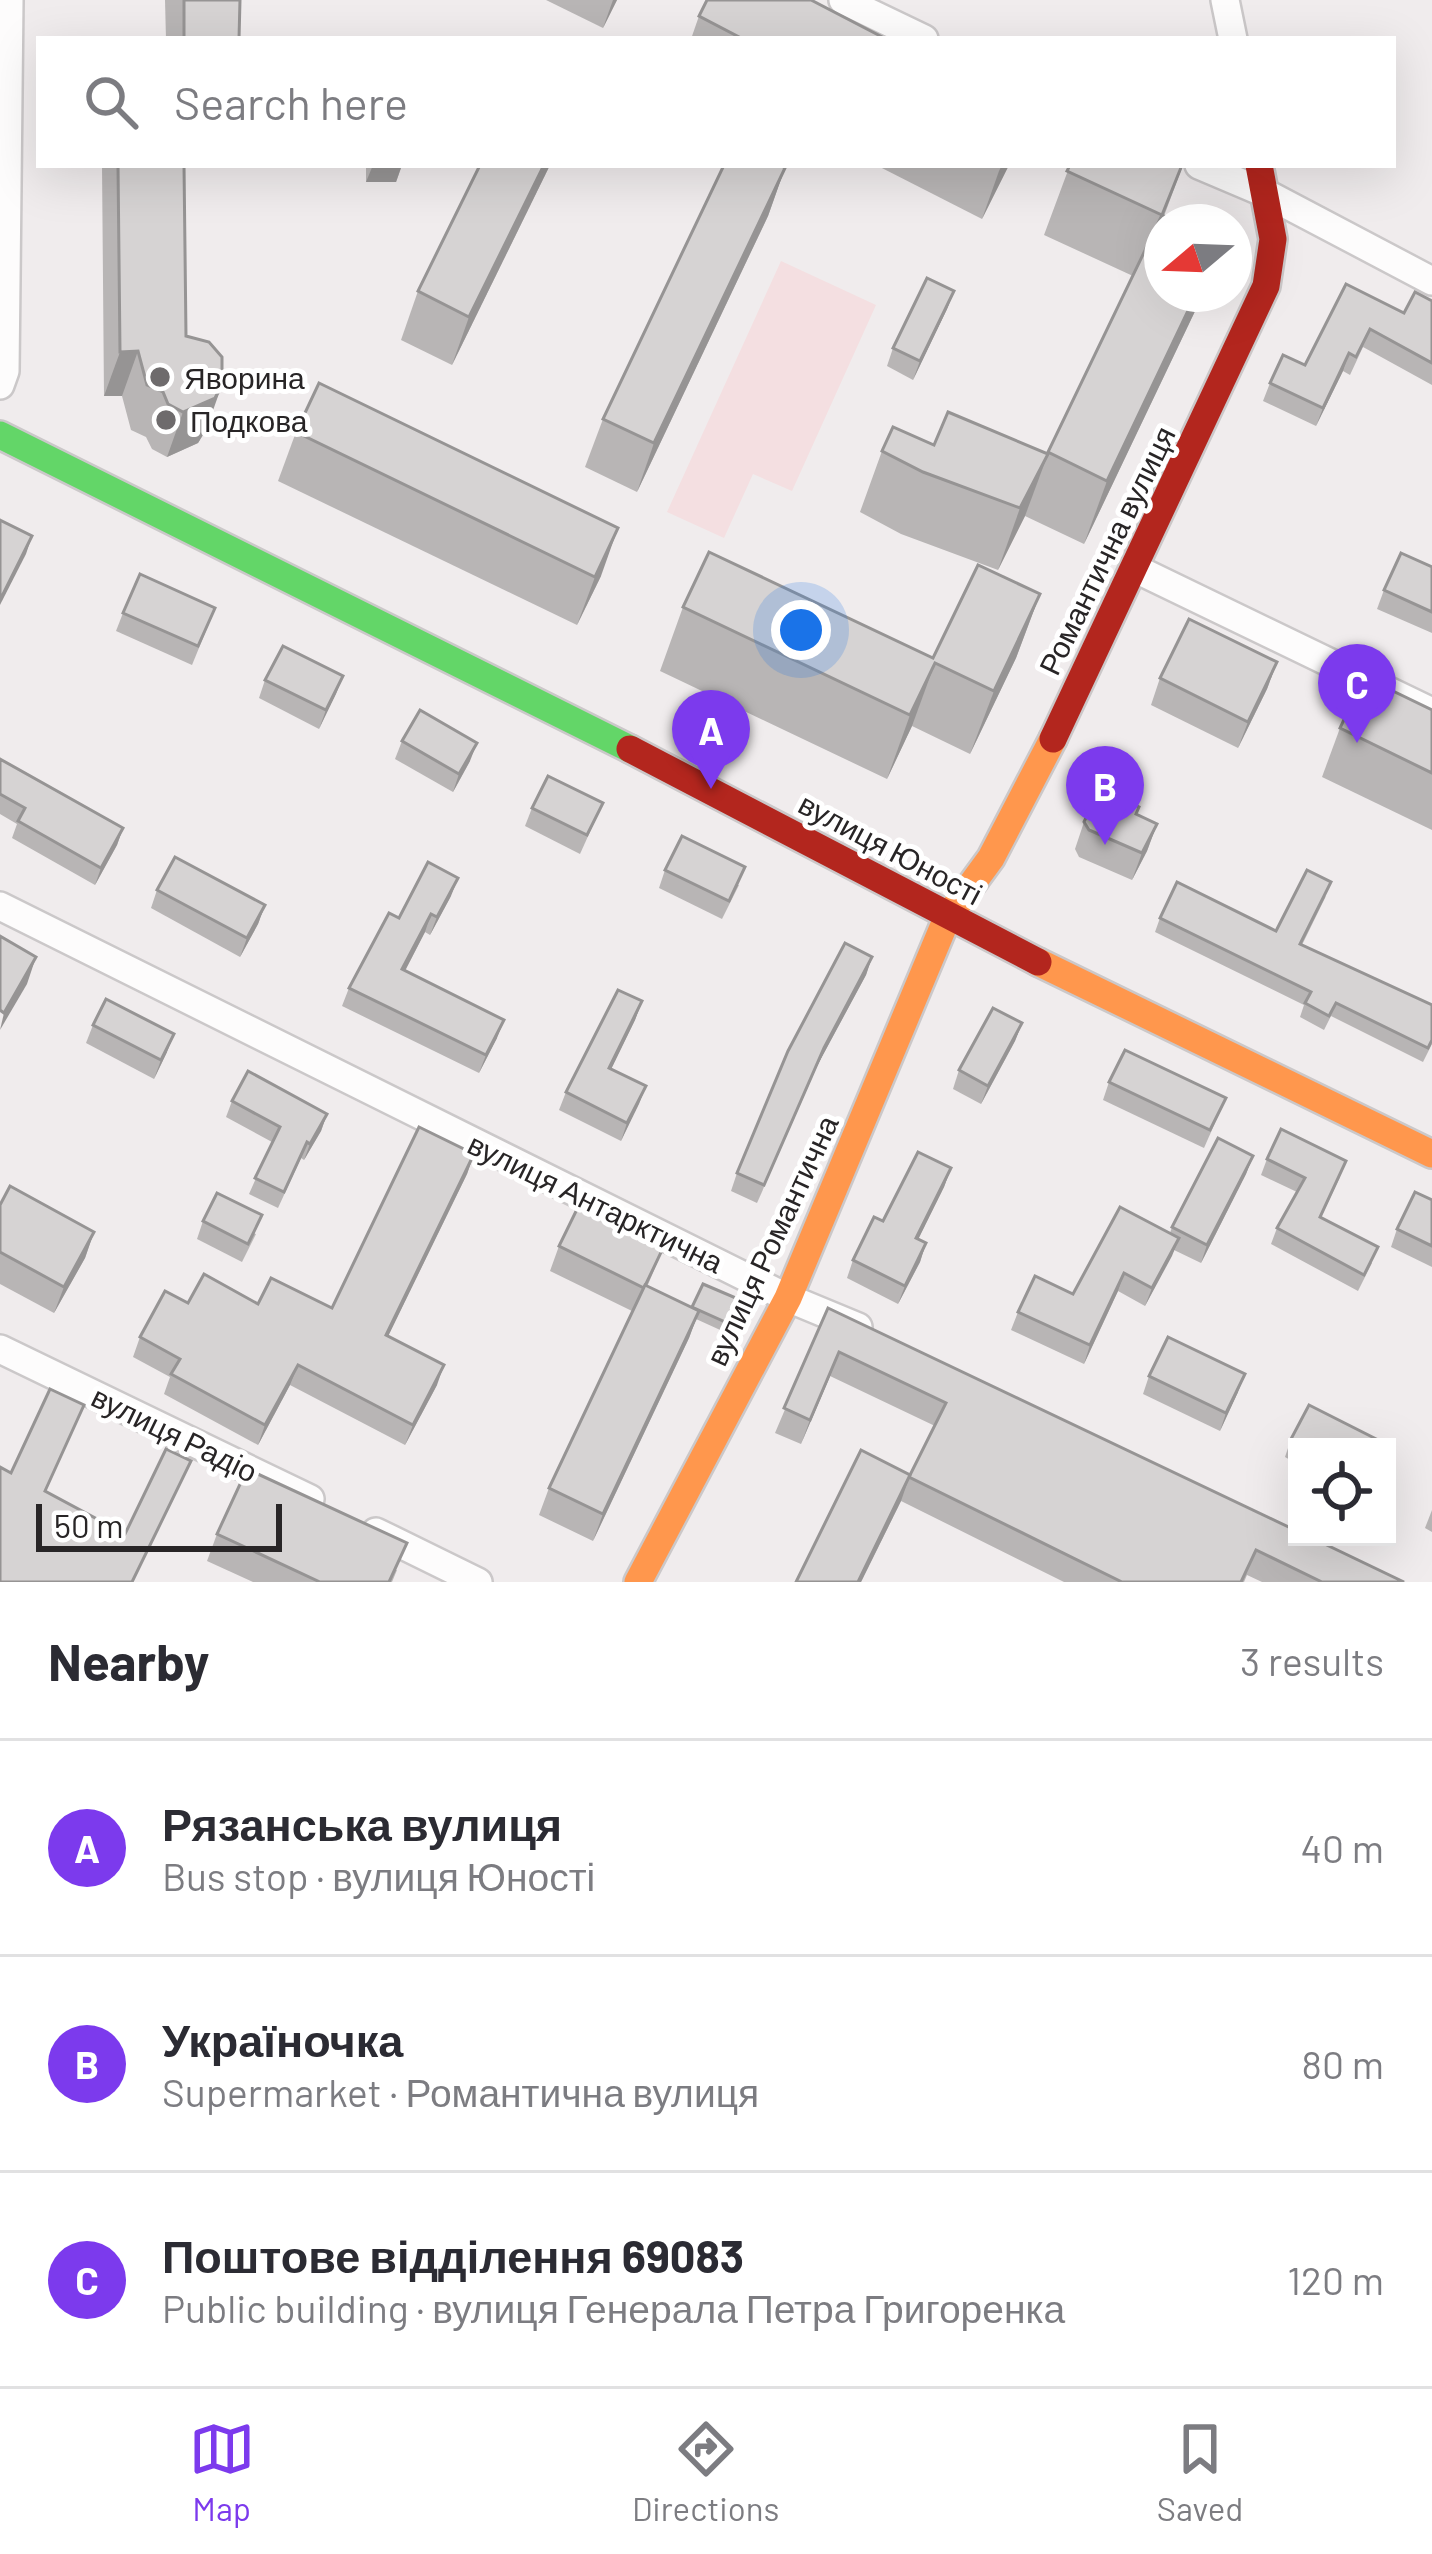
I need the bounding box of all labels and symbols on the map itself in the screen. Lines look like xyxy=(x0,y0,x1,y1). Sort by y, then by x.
north arrow xyxy=(1144,204,1252,312)
place label: Яворина xyxy=(184,359,305,395)
marker: Яворина xyxy=(147,364,173,390)
place label: Подкова xyxy=(190,402,308,438)
marker: Подкова xyxy=(153,407,179,433)
street label: Романтична вулиця xyxy=(1030,420,1182,680)
your location xyxy=(771,600,831,660)
pin: C xyxy=(1318,644,1396,743)
pin: A xyxy=(672,690,750,789)
pin: B xyxy=(1066,746,1144,845)
street label: вулиця Юності xyxy=(793,785,989,911)
street label: вулиця Романтична xyxy=(697,1109,845,1371)
street label: вулиця Антарктична xyxy=(462,1125,730,1280)
street label: вулиця Радіо xyxy=(86,1377,264,1489)
scale bar xyxy=(36,1498,282,1551)

